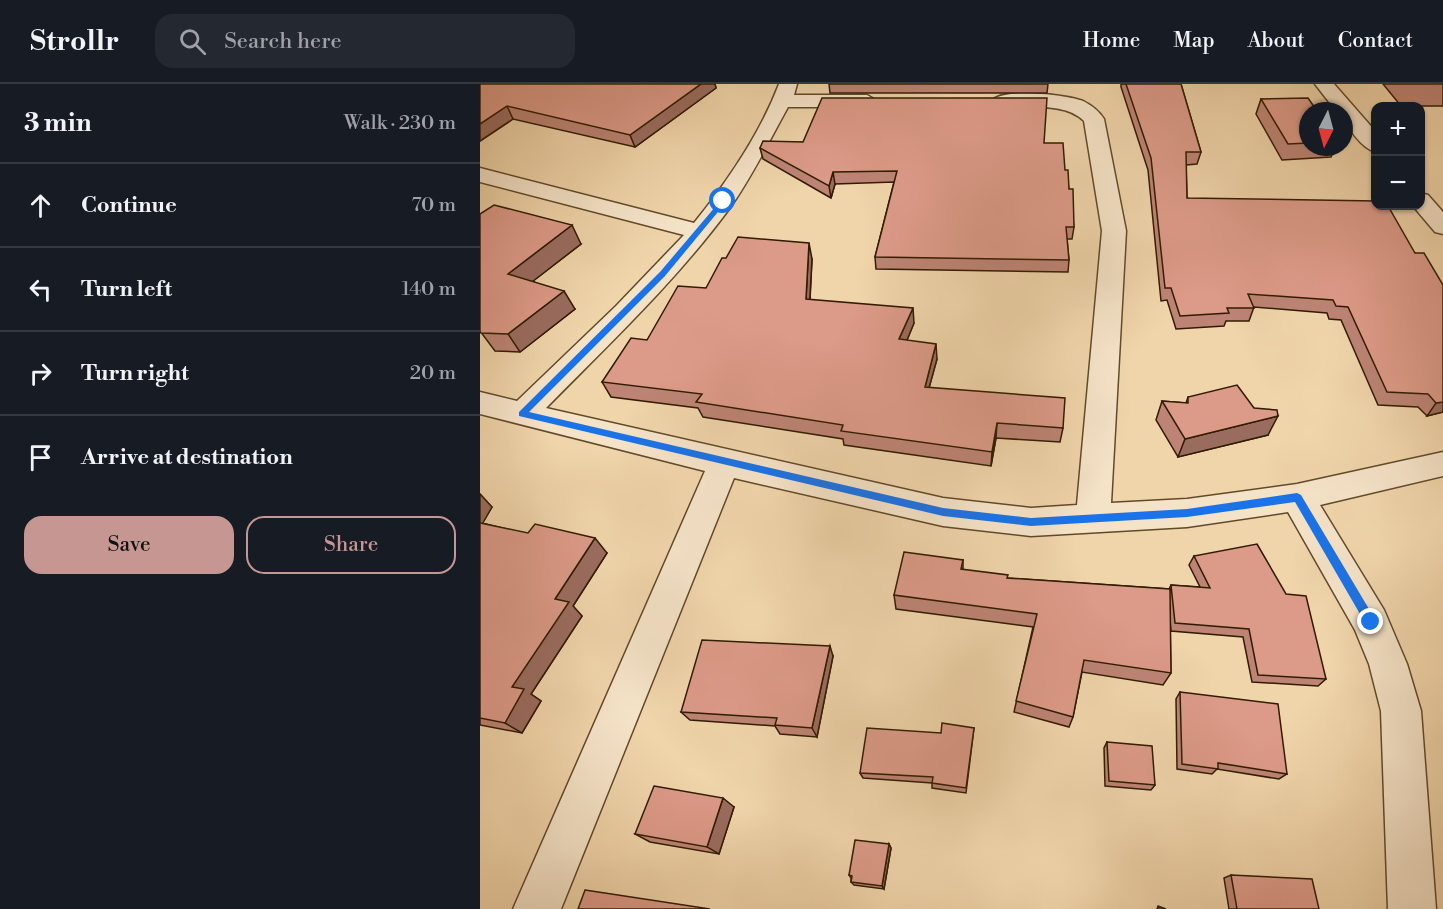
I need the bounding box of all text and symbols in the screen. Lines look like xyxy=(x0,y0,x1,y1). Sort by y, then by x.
search box xyxy=(155,14,575,68)
text: Strollr xyxy=(30,24,119,59)
icon: search xyxy=(176,25,209,58)
text: Search here xyxy=(224,28,342,55)
text: Home xyxy=(1083,28,1140,54)
text: Map xyxy=(1173,28,1215,54)
text: About xyxy=(1248,28,1305,54)
text: Contact xyxy=(1338,28,1413,54)
north arrow xyxy=(1299,102,1353,156)
map controls xyxy=(1371,102,1425,210)
button: + xyxy=(1371,102,1425,156)
text: 3 min xyxy=(24,107,92,139)
text: Walk · 230 m xyxy=(344,111,456,136)
button: − xyxy=(1371,156,1425,210)
route start xyxy=(709,187,735,213)
icon: ahead xyxy=(24,189,57,222)
text: Continue xyxy=(81,192,177,219)
text: 70 m xyxy=(412,193,456,218)
icon: left xyxy=(24,273,57,306)
text: Turn left xyxy=(81,276,172,303)
text: 140 m xyxy=(401,277,456,302)
icon: right xyxy=(24,357,57,390)
text: Turn right xyxy=(81,360,189,387)
text: 20 m xyxy=(410,361,456,386)
icon: arrive xyxy=(24,441,57,474)
text: Arrive at destination xyxy=(81,444,293,471)
button: Save xyxy=(24,516,234,574)
button: Share xyxy=(246,516,456,574)
route end xyxy=(1357,608,1383,634)

